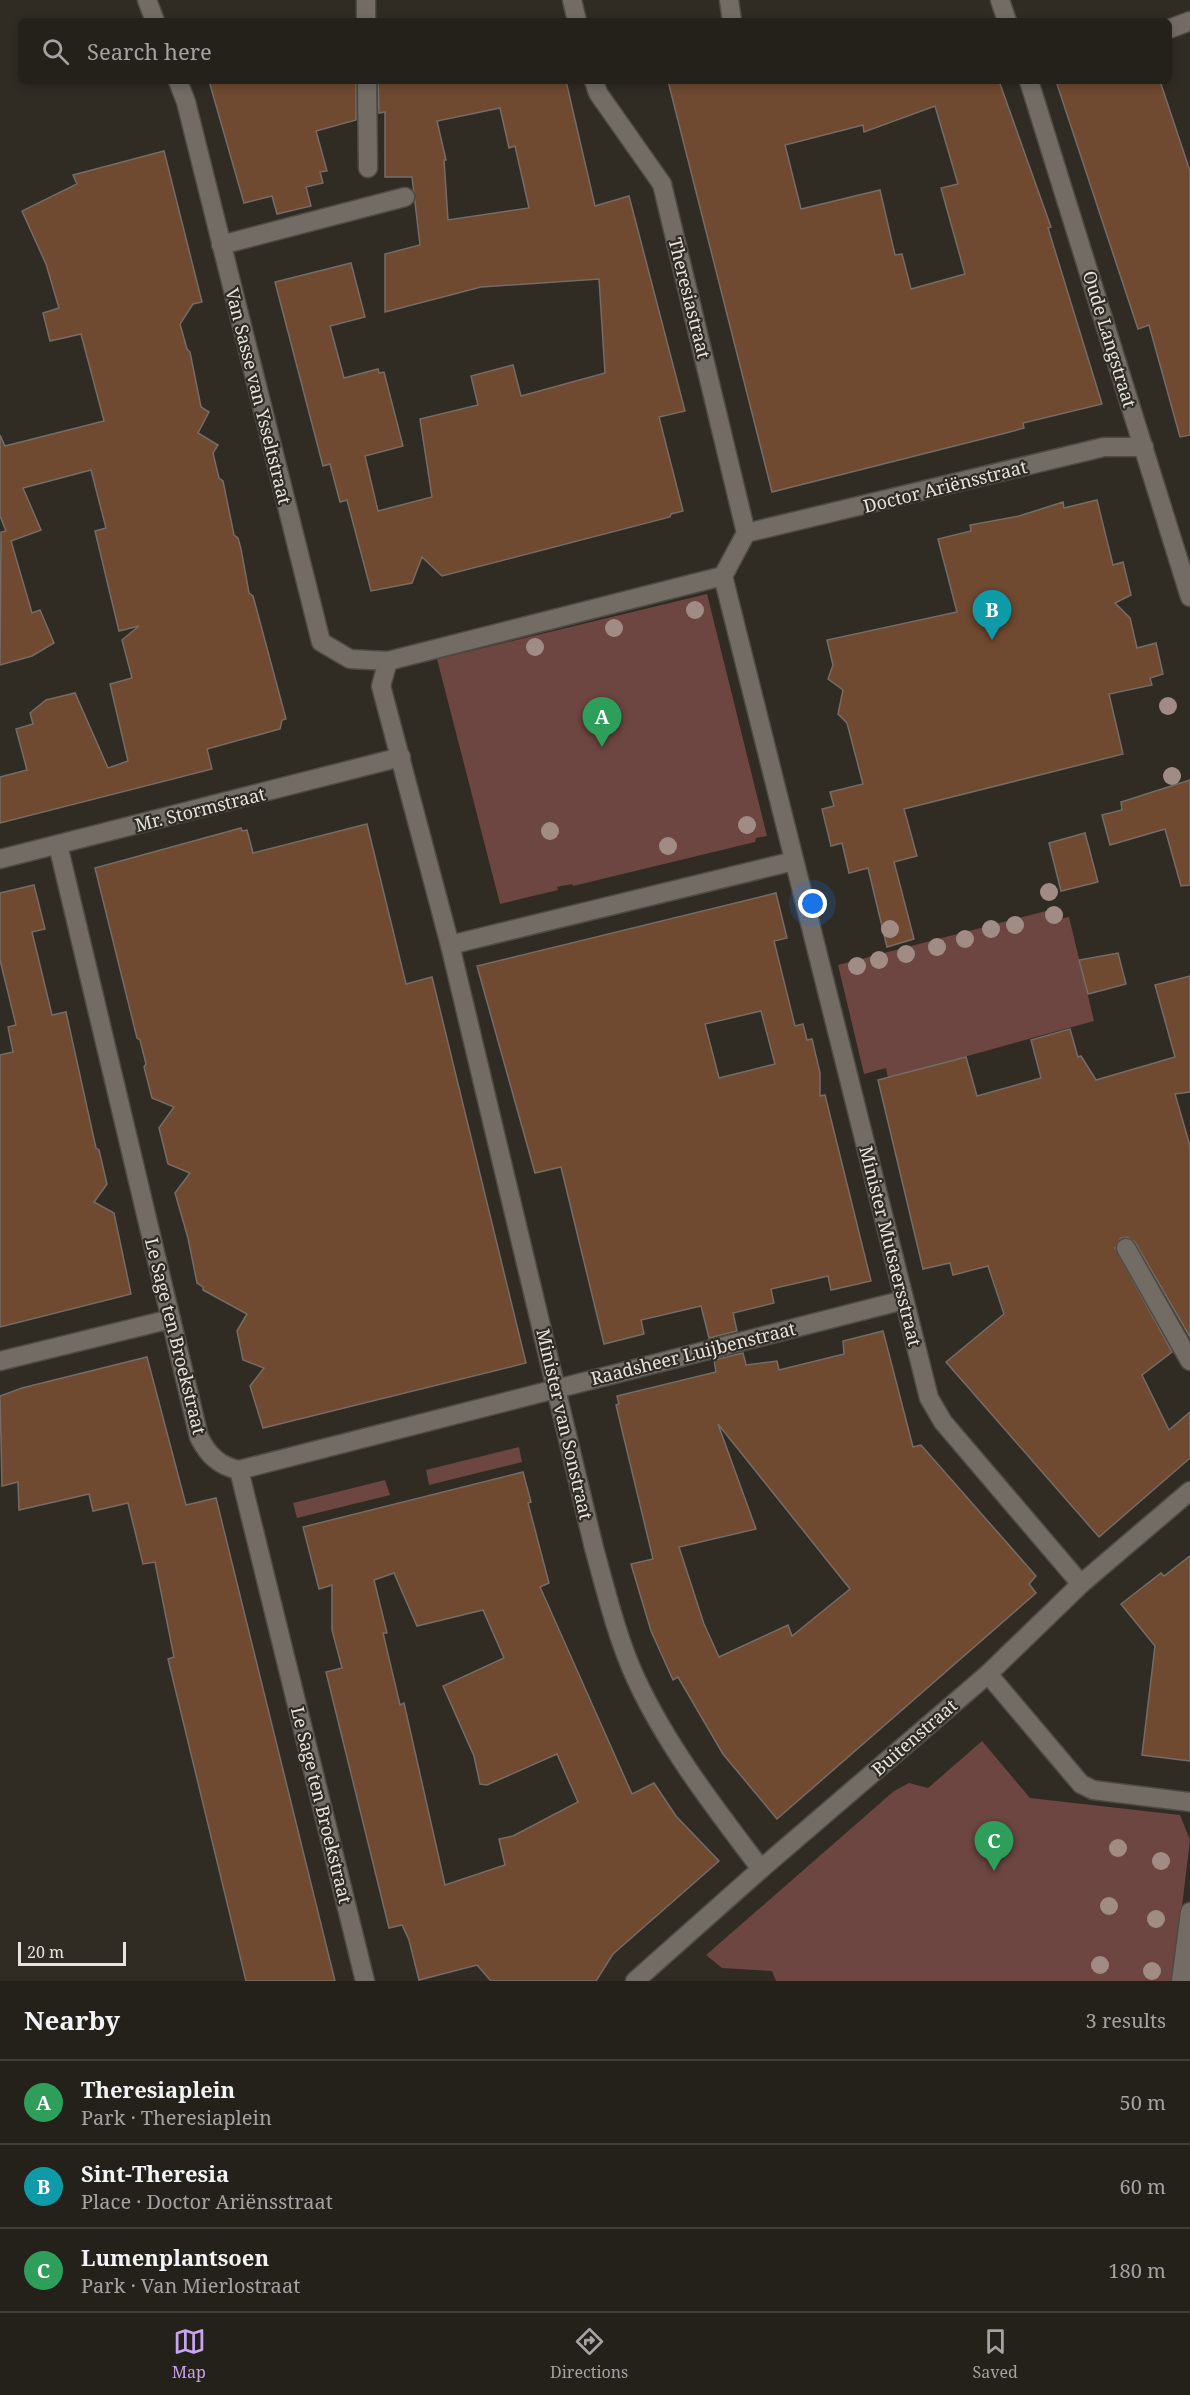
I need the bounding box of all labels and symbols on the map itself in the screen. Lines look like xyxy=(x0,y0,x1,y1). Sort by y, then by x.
street label: Theresiastraat xyxy=(663,235,717,361)
street label: Oude Langstraat xyxy=(1078,268,1142,410)
street label: Van Sasse van Ysseltstraat xyxy=(221,285,297,507)
street label: Doctor Ariënsstraat xyxy=(861,454,1029,518)
pin: B xyxy=(972,590,1012,640)
pin: A xyxy=(582,698,622,747)
street label: Mr. Stormstraat xyxy=(132,781,268,837)
your location xyxy=(798,889,827,918)
street label: Minister Mutsaersstraat xyxy=(854,1143,928,1349)
street label: Le Sage ten Broekstraat xyxy=(140,1235,212,1437)
street label: Raadsheer Luijbenstraat xyxy=(588,1316,798,1390)
street label: Minister van Sonstraat xyxy=(531,1326,599,1522)
street label: Buitenstraat xyxy=(866,1693,962,1781)
street label: Le Sage ten Broekstraat xyxy=(286,1704,358,1906)
pin: C xyxy=(974,1822,1014,1871)
scale bar xyxy=(18,1939,126,1966)

